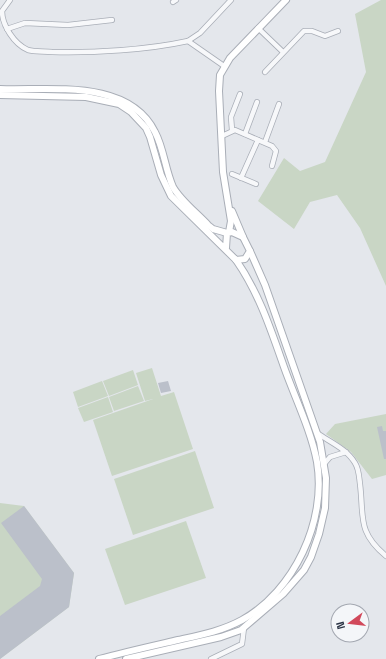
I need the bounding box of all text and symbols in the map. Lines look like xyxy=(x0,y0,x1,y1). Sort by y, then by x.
north arrow xyxy=(330,603,370,643)
text: N xyxy=(333,620,348,631)

